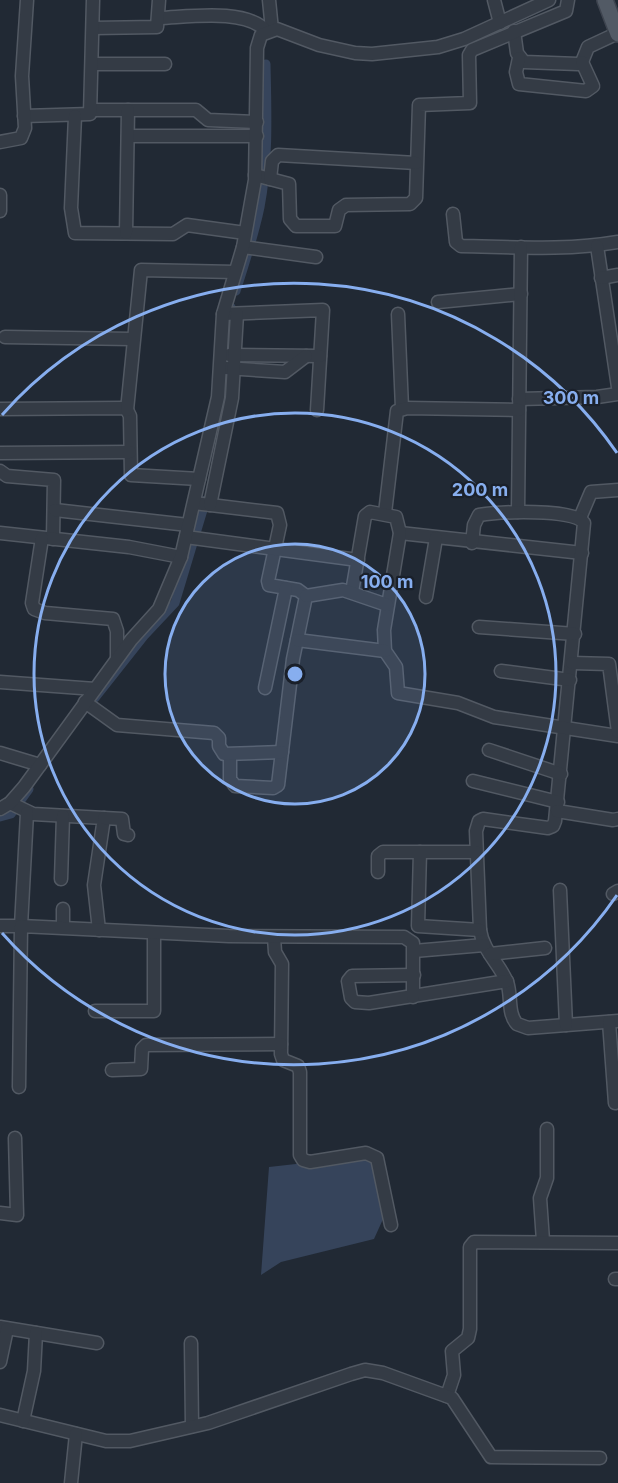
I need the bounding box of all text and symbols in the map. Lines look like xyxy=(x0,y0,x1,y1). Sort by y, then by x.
text: 300 m xyxy=(543,387,599,408)
text: 200 m xyxy=(452,479,508,500)
text: 100 m xyxy=(361,571,413,592)
centre of rings xyxy=(285,664,305,684)

